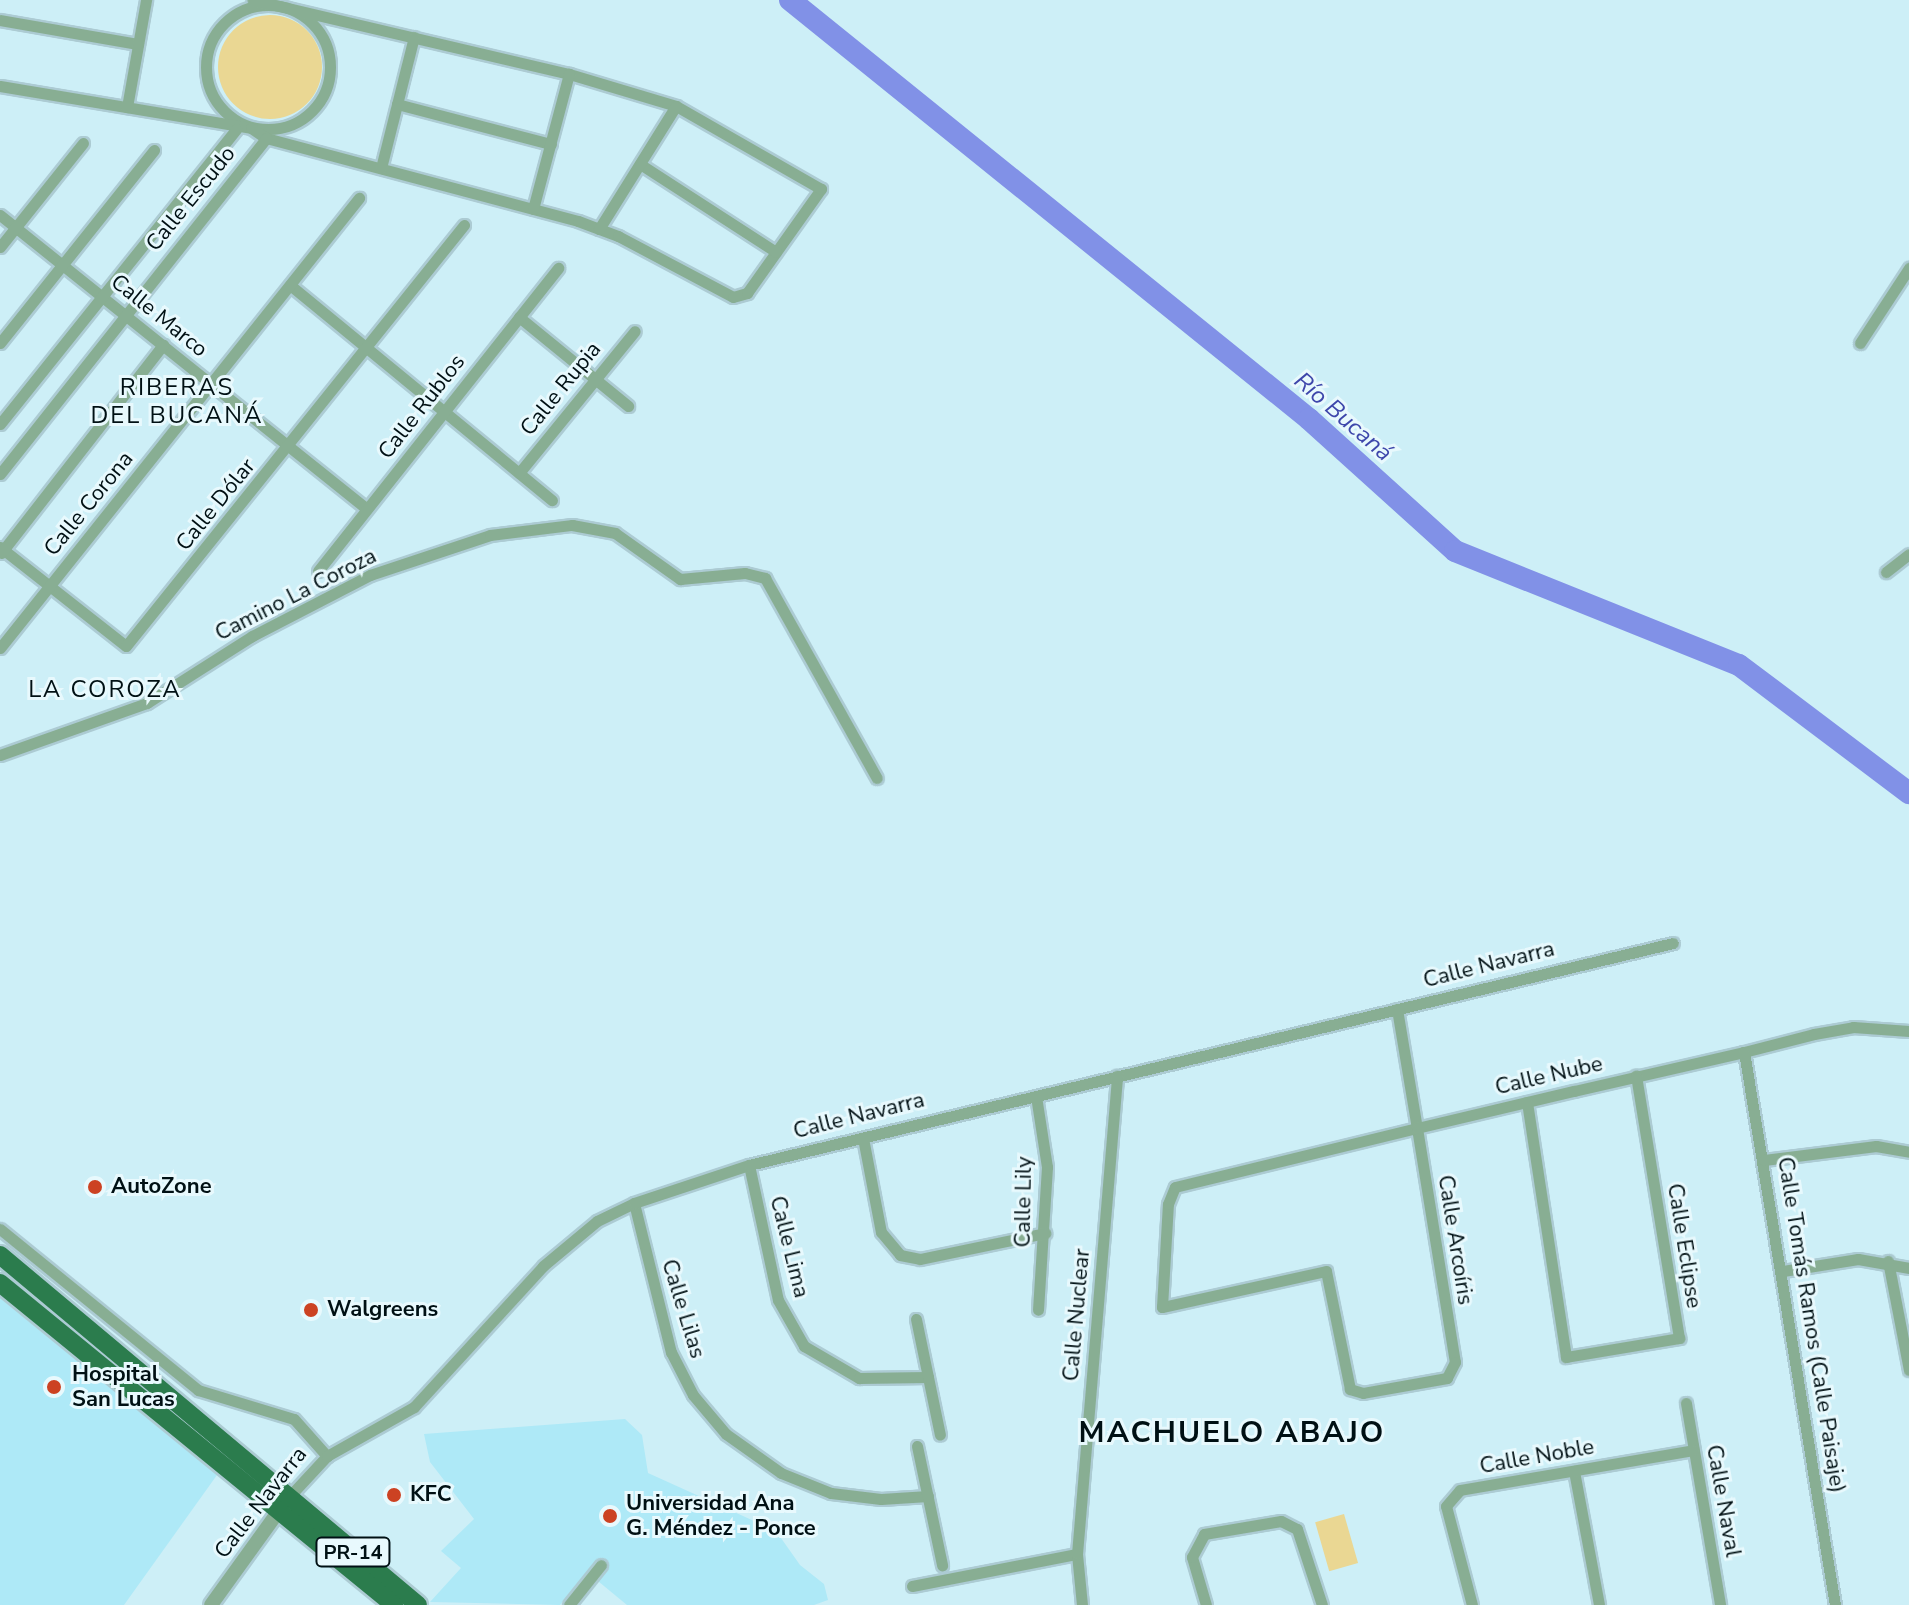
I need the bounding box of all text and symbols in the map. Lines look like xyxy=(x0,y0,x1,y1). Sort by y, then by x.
street label: Calle Escudo xyxy=(141,141,241,257)
street label: Calle Marco xyxy=(105,269,213,363)
street label: Calle Rupia xyxy=(515,337,607,441)
street label: Calle Rublos xyxy=(373,349,471,465)
water label: Río Bucaná xyxy=(1288,366,1398,468)
district label: RIBERAS DEL BUCANÁ xyxy=(90,374,264,430)
street label: Calle Corona xyxy=(39,446,139,562)
street label: Calle Dólar xyxy=(171,454,261,556)
street label: Camino La Coroza xyxy=(211,543,381,647)
district label: LA COROZA xyxy=(28,676,182,704)
street label: Calle Navarra xyxy=(1421,936,1557,994)
street label: Calle Nube xyxy=(1493,1051,1605,1101)
street label: Calle Navarra xyxy=(791,1087,927,1145)
street label: Calle Tomás Ramos (Calle Paisaje) xyxy=(1771,1155,1851,1495)
street label: Calle Lily xyxy=(1010,1156,1038,1248)
street label: Calle Arcoíris xyxy=(1432,1173,1478,1307)
place label: AutoZone xyxy=(111,1174,212,1200)
marker: AutoZone xyxy=(86,1178,104,1196)
street label: Calle Eclipse xyxy=(1661,1182,1707,1310)
street label: Calle Lima xyxy=(764,1193,814,1301)
street label: Calle Nuclear xyxy=(1058,1248,1096,1382)
street label: Calle Lilas xyxy=(655,1256,711,1362)
place label: Walgreens xyxy=(327,1297,438,1323)
marker: Walgreens xyxy=(302,1301,320,1319)
place label: Hospital San Lucas xyxy=(72,1361,175,1412)
marker: Hospital San Lucas xyxy=(43,1376,65,1398)
district label: MACHUELO ABAJO xyxy=(1079,1415,1385,1451)
street label: Calle Noble xyxy=(1478,1434,1596,1480)
street label: Calle Navarra xyxy=(209,1442,313,1564)
street label: Calle Naval xyxy=(1700,1443,1746,1559)
place label: KFC xyxy=(410,1482,452,1508)
marker: KFC xyxy=(385,1486,403,1504)
place label: Universidad Ana G. Méndez - Ponce xyxy=(626,1490,816,1542)
marker: Universidad Ana G. Méndez - Ponce xyxy=(601,1507,619,1525)
road number: PR-14 xyxy=(315,1536,391,1568)

